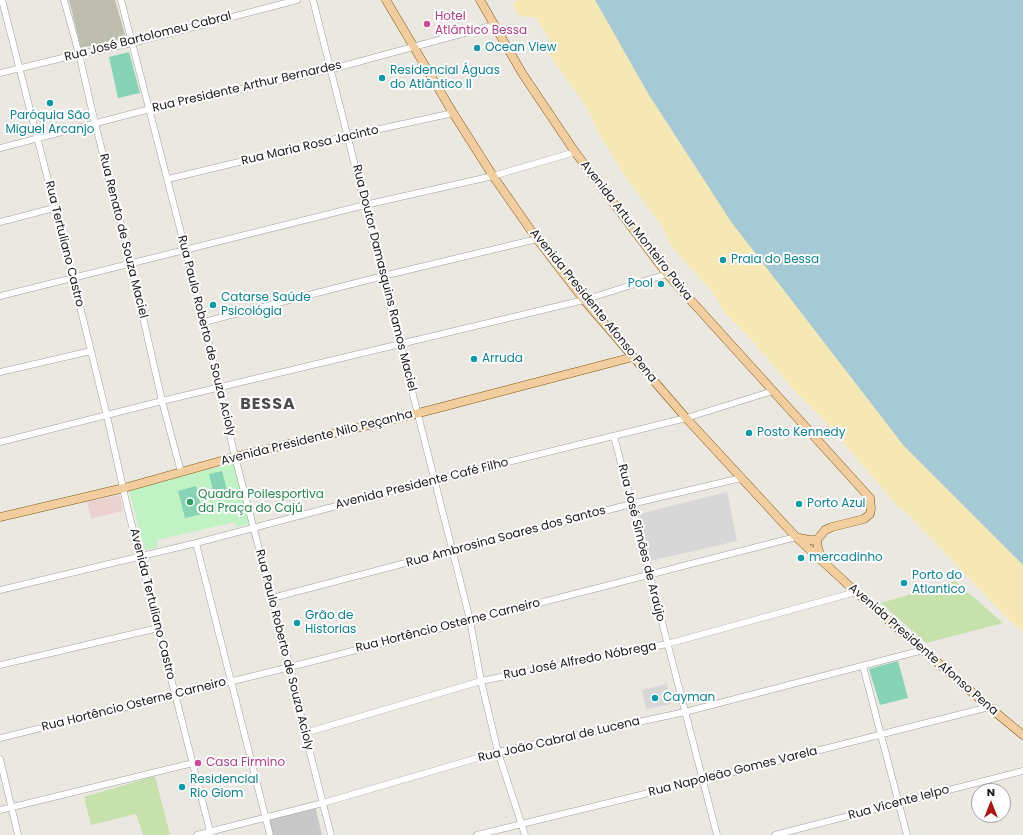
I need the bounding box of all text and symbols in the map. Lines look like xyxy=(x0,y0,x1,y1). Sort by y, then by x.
street label: Rua José Bartolomeu Cabral xyxy=(63,9,233,65)
place label: Hotel Atlântico Bessa xyxy=(435,10,527,38)
marker: Hotel Atlântico Bessa xyxy=(422,19,432,29)
place label: Ocean View xyxy=(485,41,556,55)
marker: Ocean View xyxy=(472,43,482,53)
street label: Rua Presidente Arthur Bernardes xyxy=(151,58,343,116)
place label: Residencial Águas do Atlântico II xyxy=(390,64,500,92)
marker: Residencial Águas do Atlântico II xyxy=(377,73,387,83)
marker: Paróquia São Miguel Arcanjo xyxy=(45,98,55,108)
place label: Paróquia São Miguel Arcanjo xyxy=(6,109,94,137)
street label: Rua Maria Rosa Jacinto xyxy=(240,123,380,169)
street label: Rua Renato de Souza Maciel xyxy=(96,152,150,320)
street label: Avenida Artur Monteiro Paiva xyxy=(577,158,695,304)
street label: Rua Doutor Damasquins Ramos Maciel xyxy=(349,163,419,393)
street label: Rua Tertuliano Castro xyxy=(41,179,87,309)
street label: Avenida Presidente Afonso Pena xyxy=(527,226,659,386)
street label: Rua Paulo Roberto de Souza Acioly xyxy=(174,234,238,438)
place label: Praia do Bessa xyxy=(731,253,819,267)
marker: Praia do Bessa xyxy=(718,255,728,265)
place label: Pool xyxy=(628,277,653,291)
marker: Pool xyxy=(656,279,666,289)
place label: Catarse Saúde Psicológia xyxy=(221,291,311,319)
marker: Catarse Saúde Psicológia xyxy=(208,300,218,310)
place label: Arruda xyxy=(482,352,523,366)
marker: Arruda xyxy=(469,354,479,364)
district label: BESSA xyxy=(240,395,296,415)
street label: Avenida Presidente Nilo Peçanha xyxy=(220,407,414,469)
place label: Posto Kennedy xyxy=(757,426,845,440)
marker: Posto Kennedy xyxy=(744,428,754,438)
street label: Avenida Presidente Café Filho xyxy=(334,455,510,513)
street label: Rua José Simões de Araújo xyxy=(614,463,668,623)
place label: Quadra Poilesportiva da Praça do Cajú xyxy=(198,488,324,516)
marker: Quadra Poilesportiva da Praça do Cajú xyxy=(185,497,195,507)
place label: Porto Azul xyxy=(807,497,866,511)
marker: Porto Azul xyxy=(794,499,804,509)
street label: Rua Ambrosina Soares dos Santos xyxy=(405,503,607,571)
street label: Avenida Tertuliano Castro xyxy=(126,527,178,681)
street label: Rua Paulo Roberto de Souza Acioly xyxy=(252,548,316,752)
place label: mercadinho xyxy=(809,551,883,565)
marker: mercadinho xyxy=(796,553,806,563)
place label: Porto do Atlantico xyxy=(912,569,965,597)
marker: Porto do Atlantico xyxy=(899,578,909,588)
street label: Avenida Presidente Afonso Pena xyxy=(845,581,1001,719)
street label: Rua Hortêncio Osterne Carneiro xyxy=(354,596,542,656)
place label: Grão de Historias xyxy=(305,609,356,637)
marker: Grão de Historias xyxy=(292,618,302,628)
street label: Rua José Alfredo Nóbrega xyxy=(502,639,658,683)
street label: Rua Hortêncio Osterne Carneiro xyxy=(40,675,228,735)
place label: Cayman xyxy=(663,691,715,705)
marker: Cayman xyxy=(650,693,660,703)
street label: Rua João Cabral de Lucena xyxy=(477,714,641,766)
street label: Rua Napoleão Gomes Varela xyxy=(647,744,819,800)
place label: Casa Firmino xyxy=(206,756,285,770)
marker: Casa Firmino xyxy=(193,758,203,768)
place label: Residencial Rio Giom xyxy=(190,773,258,801)
marker: Residencial Rio Giom xyxy=(177,782,187,792)
street label: Rua Vicente Ielpo xyxy=(847,783,951,823)
north arrow xyxy=(971,783,1011,823)
text: N xyxy=(987,784,995,800)

